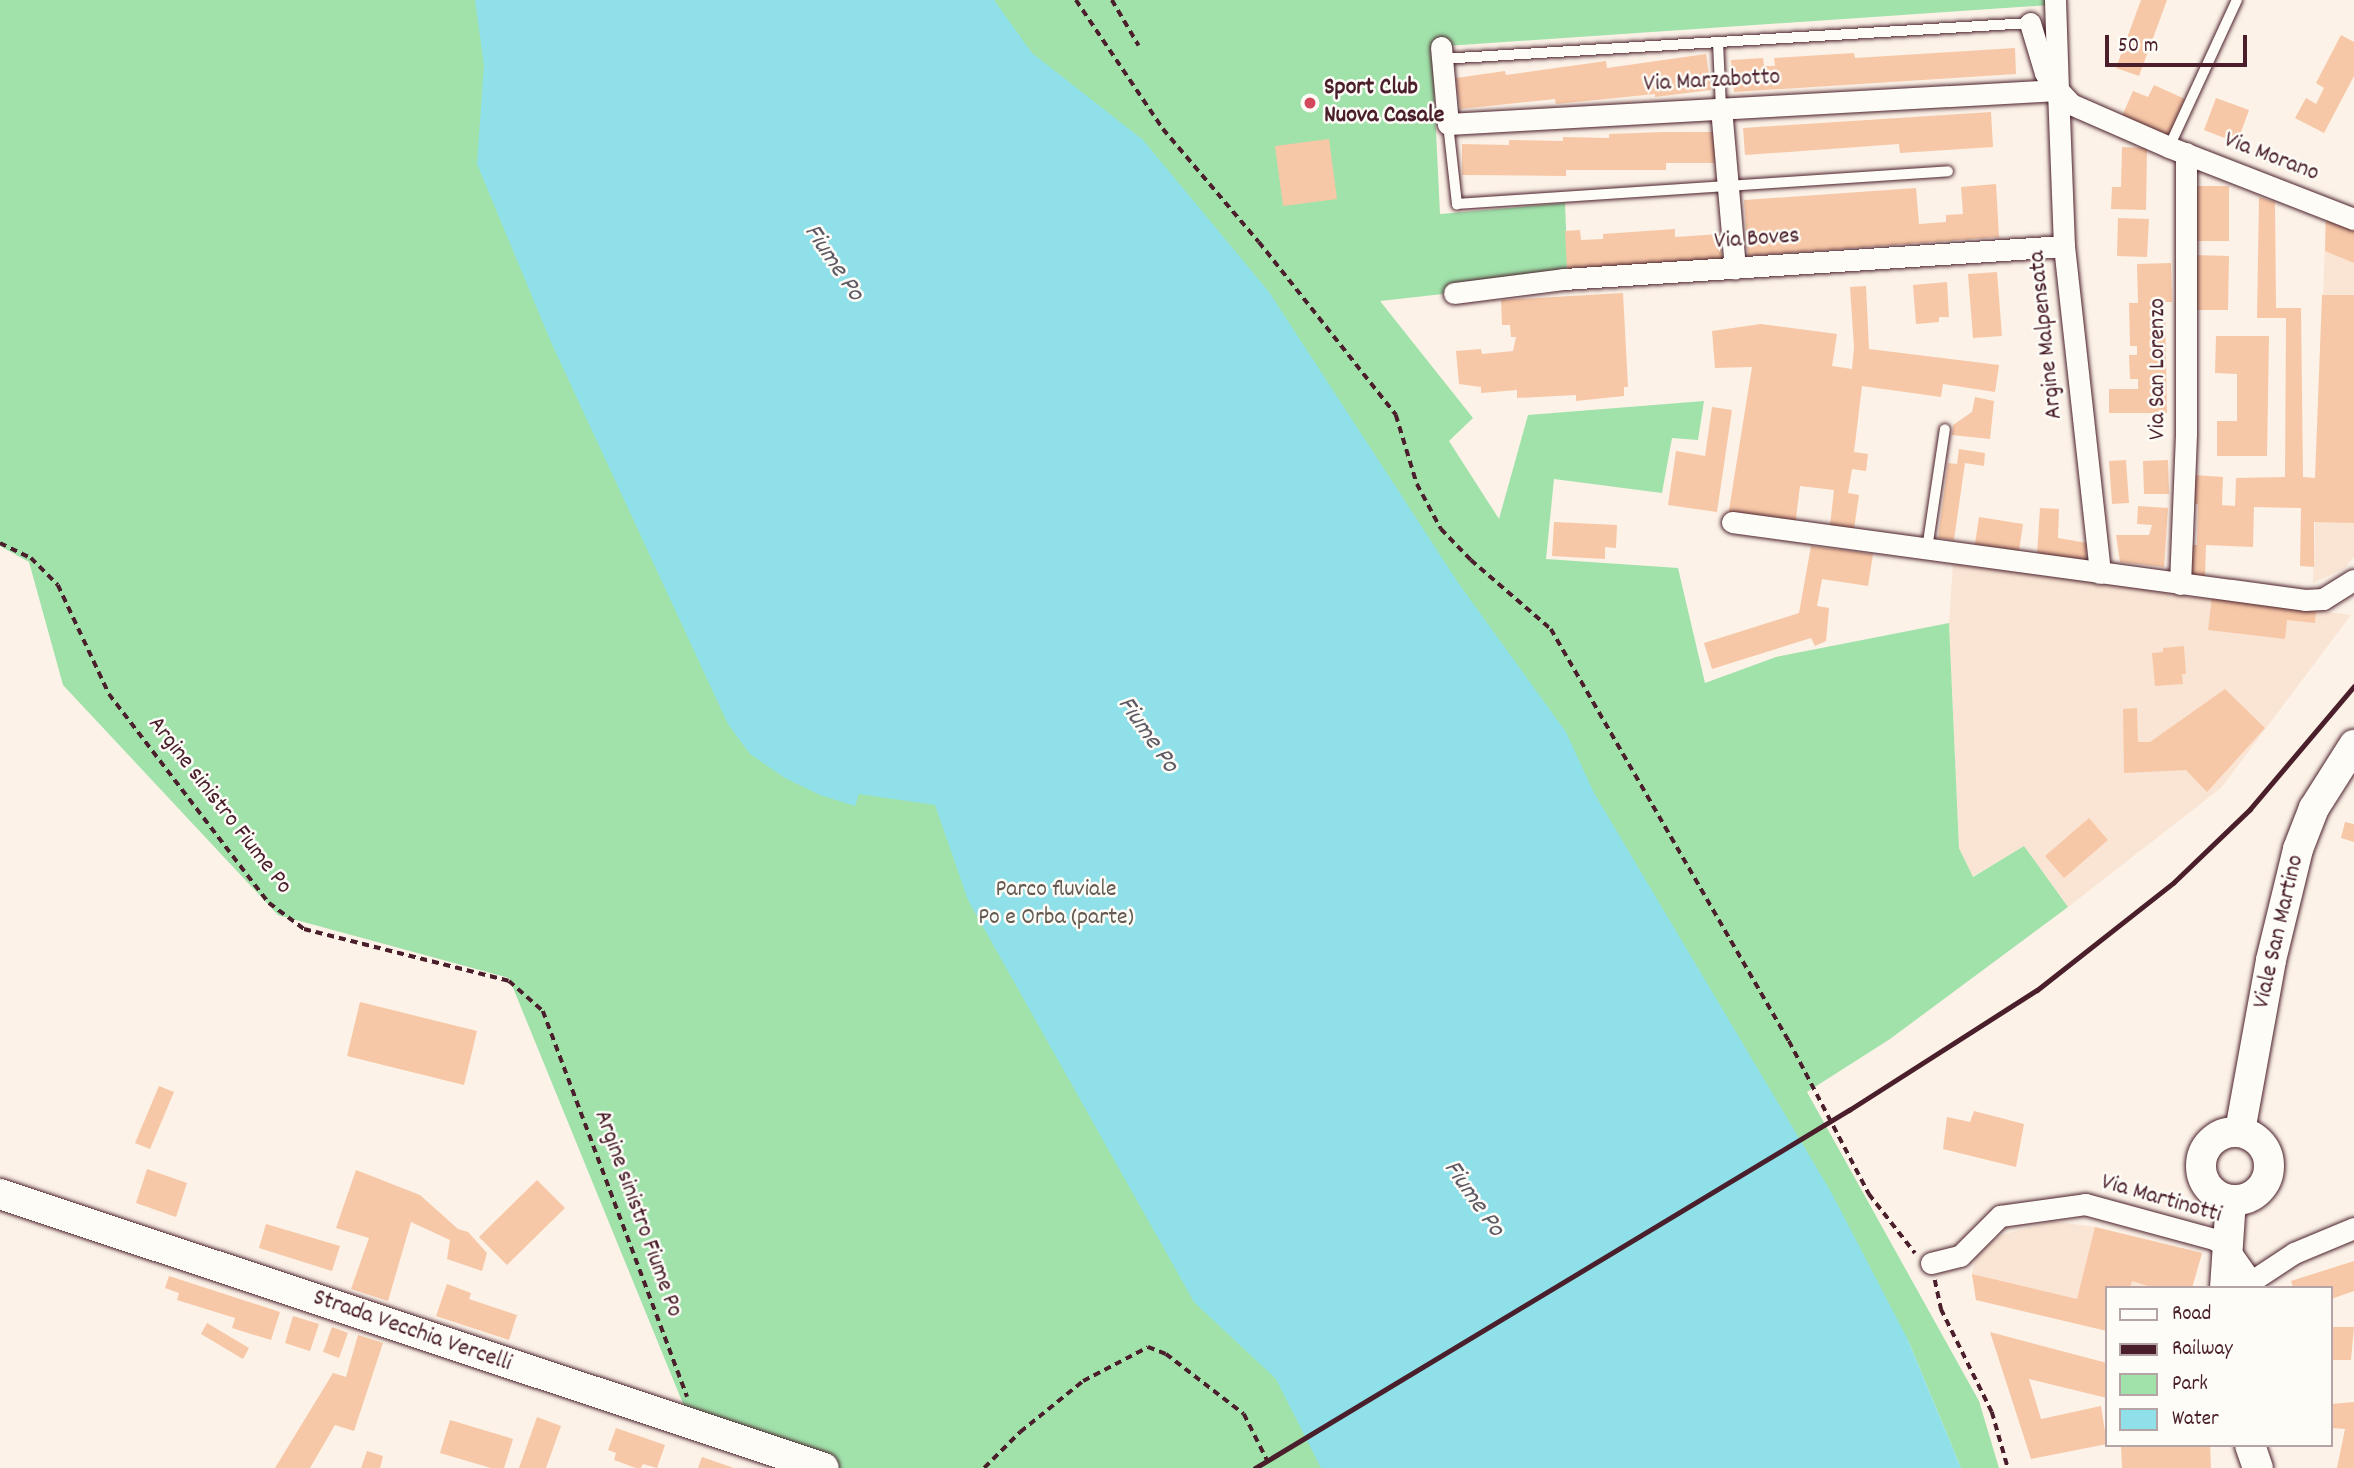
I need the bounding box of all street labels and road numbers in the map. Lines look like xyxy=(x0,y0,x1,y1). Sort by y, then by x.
street label: Via Marzabotto xyxy=(1643,64,1781,100)
street label: Via Morano xyxy=(2219,127,2323,189)
street label: Via Boves xyxy=(1713,223,1801,257)
street label: Argine Malpensata xyxy=(2024,249,2070,421)
street label: Via San Lorenzo xyxy=(2145,298,2173,440)
street label: Argine sinistro Fiume Po xyxy=(141,711,297,901)
street label: Viale San Martino xyxy=(2248,852,2312,1012)
street label: Argine sinistro Fiume Po xyxy=(586,1107,688,1321)
street label: Via Martinotti xyxy=(2097,1169,2225,1231)
street label: Strada Vecchia Vercelli xyxy=(309,1284,515,1380)

